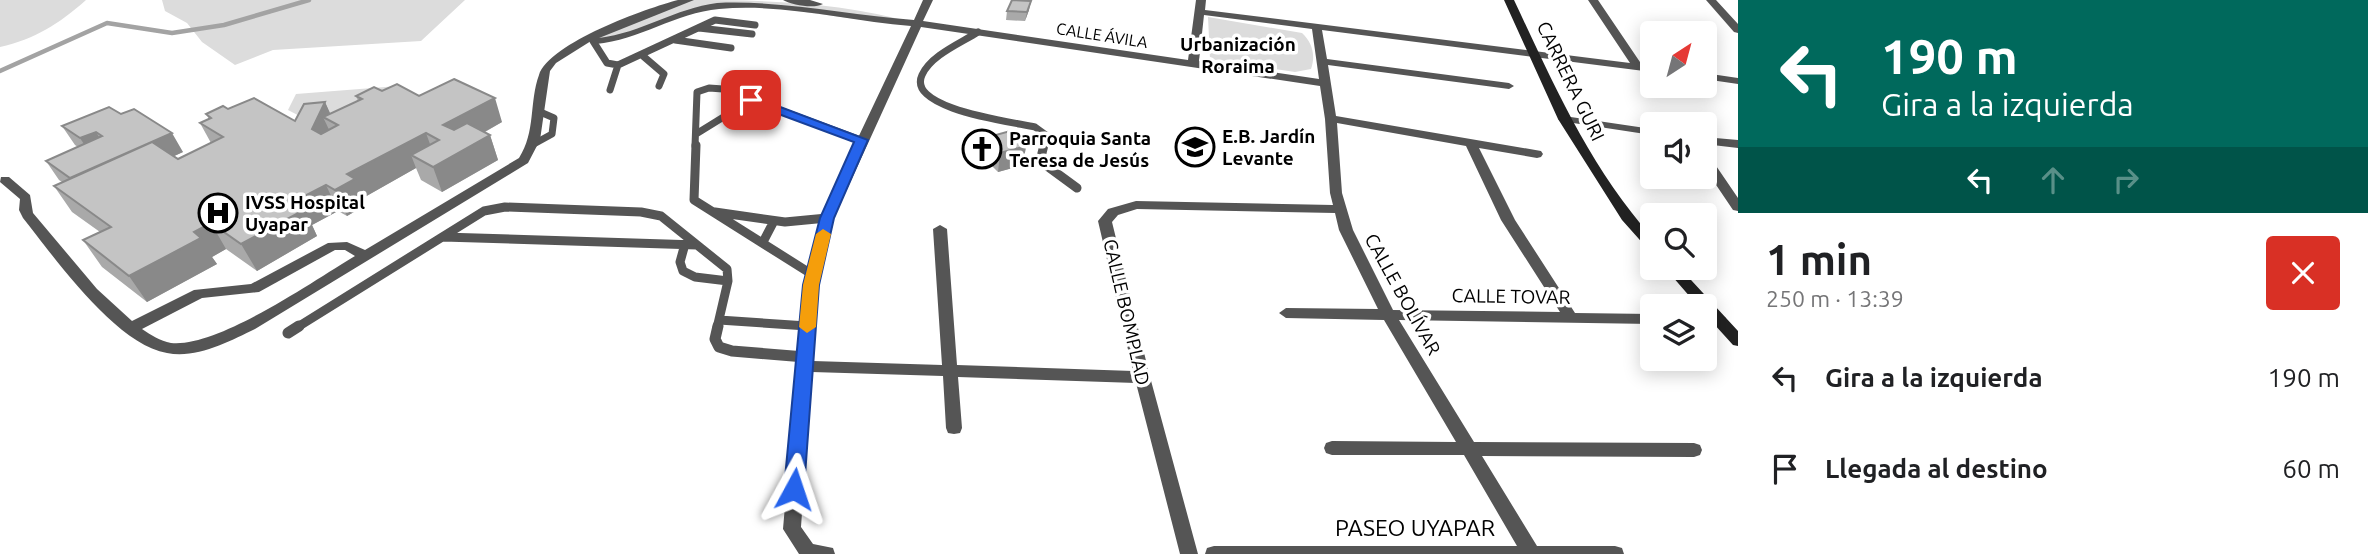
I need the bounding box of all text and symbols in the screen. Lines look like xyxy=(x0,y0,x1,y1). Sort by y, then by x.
street label: CALLE ÁVILA xyxy=(1055,17,1150,51)
street label: CARRERA GURI xyxy=(1533,18,1609,144)
north arrow xyxy=(1640,21,1717,98)
map controls xyxy=(1640,21,1717,371)
icon: left xyxy=(1766,28,1857,119)
text: 190 m xyxy=(1881,28,2018,83)
district label: Urbanización Roraima xyxy=(1180,33,1296,77)
pin xyxy=(721,70,781,130)
icon: arrive xyxy=(732,81,770,119)
text: Gira a la izquierda xyxy=(1881,86,2134,122)
button: sound xyxy=(1640,112,1717,189)
place label: E.B. Jardín Levante xyxy=(1222,125,1315,169)
school or university icon: E.B. Jardín Levante xyxy=(1174,126,1216,168)
place label: Parroquia Santa Teresa de Jesús xyxy=(1009,127,1151,171)
church icon: Parroquia Santa Teresa de Jesús xyxy=(961,128,1003,170)
icon: left xyxy=(1961,161,1999,199)
icon: ahead xyxy=(2034,161,2072,199)
icon: right xyxy=(2107,161,2145,199)
place label: IVSS Hospital Uyapar xyxy=(245,191,365,235)
hospital icon: IVSS Hospital Uyapar xyxy=(197,192,239,234)
button: search xyxy=(1640,203,1717,280)
street label: CALLE BOLÍVAR xyxy=(1361,229,1446,359)
text: 1 min xyxy=(1766,236,1872,283)
button: close xyxy=(2266,236,2340,310)
street label: CALLE BOMPLAD xyxy=(1099,237,1155,387)
street label: CALLE TOVAR xyxy=(1451,284,1571,308)
text: 250 m · 13:39 xyxy=(1766,286,1904,311)
button: layers xyxy=(1640,294,1717,371)
icon: left xyxy=(1766,359,1804,397)
text: Gira a la izquierda xyxy=(1825,363,2043,392)
text: 190 m xyxy=(2268,363,2340,392)
icon: arrive xyxy=(1766,450,1804,488)
position arrow xyxy=(757,452,831,526)
text: Llegada al destino xyxy=(1825,454,2048,483)
text: 60 m xyxy=(2282,454,2340,483)
street label: PASEO UYAPAR xyxy=(1335,515,1495,540)

